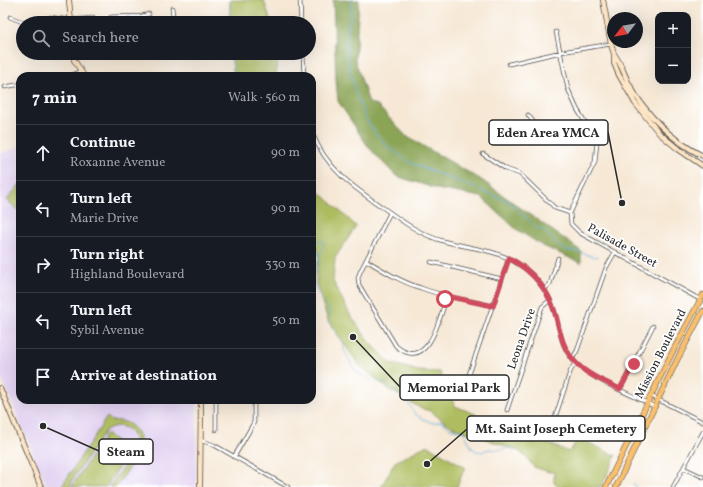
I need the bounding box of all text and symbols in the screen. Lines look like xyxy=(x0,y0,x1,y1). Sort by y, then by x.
north arrow xyxy=(607,12,643,48)
map controls xyxy=(655,12,691,84)
button: + xyxy=(655,12,691,48)
search box xyxy=(16,16,316,60)
icon: search xyxy=(30,27,52,49)
text: Search here xyxy=(62,28,139,49)
button: − xyxy=(655,48,691,84)
text: 7 min xyxy=(32,87,77,110)
text: Walk · 560 m xyxy=(228,89,300,107)
callout: Eden Area YMCA xyxy=(489,120,608,145)
text: Eden Area YMCA xyxy=(496,125,600,143)
text: Continue xyxy=(70,133,135,154)
icon: ahead xyxy=(32,142,54,164)
text: 90 m xyxy=(271,144,300,162)
text: Roxanne Avenue xyxy=(70,154,165,172)
text: Turn left xyxy=(70,189,132,210)
icon: left xyxy=(32,198,54,220)
text: 90 m xyxy=(271,200,300,218)
text: Marie Drive xyxy=(70,210,138,228)
street label: Palisade Street xyxy=(584,220,660,272)
text: Turn right xyxy=(70,245,144,266)
icon: right xyxy=(32,254,54,276)
text: 330 m xyxy=(265,256,300,274)
text: Highland Boulevard xyxy=(70,266,185,284)
route start xyxy=(436,290,454,308)
text: Turn left xyxy=(70,301,132,322)
street label: Leona Drive xyxy=(504,306,540,372)
street label: Mission Boulevard xyxy=(632,306,691,402)
icon: left xyxy=(32,310,54,332)
text: 50 m xyxy=(272,312,300,330)
text: Sybil Avenue xyxy=(70,322,144,340)
route end xyxy=(625,355,643,373)
icon: arrive xyxy=(32,366,54,388)
text: Arrive at destination xyxy=(70,366,217,387)
callout: Memorial Park xyxy=(400,375,509,400)
text: Memorial Park xyxy=(407,380,501,398)
callout: Mt. Saint Joseph Cemetery xyxy=(467,416,645,441)
text: Mt. Saint Joseph Cemetery xyxy=(475,421,637,439)
callout: Steam xyxy=(99,439,153,464)
text: Steam xyxy=(107,444,146,462)

